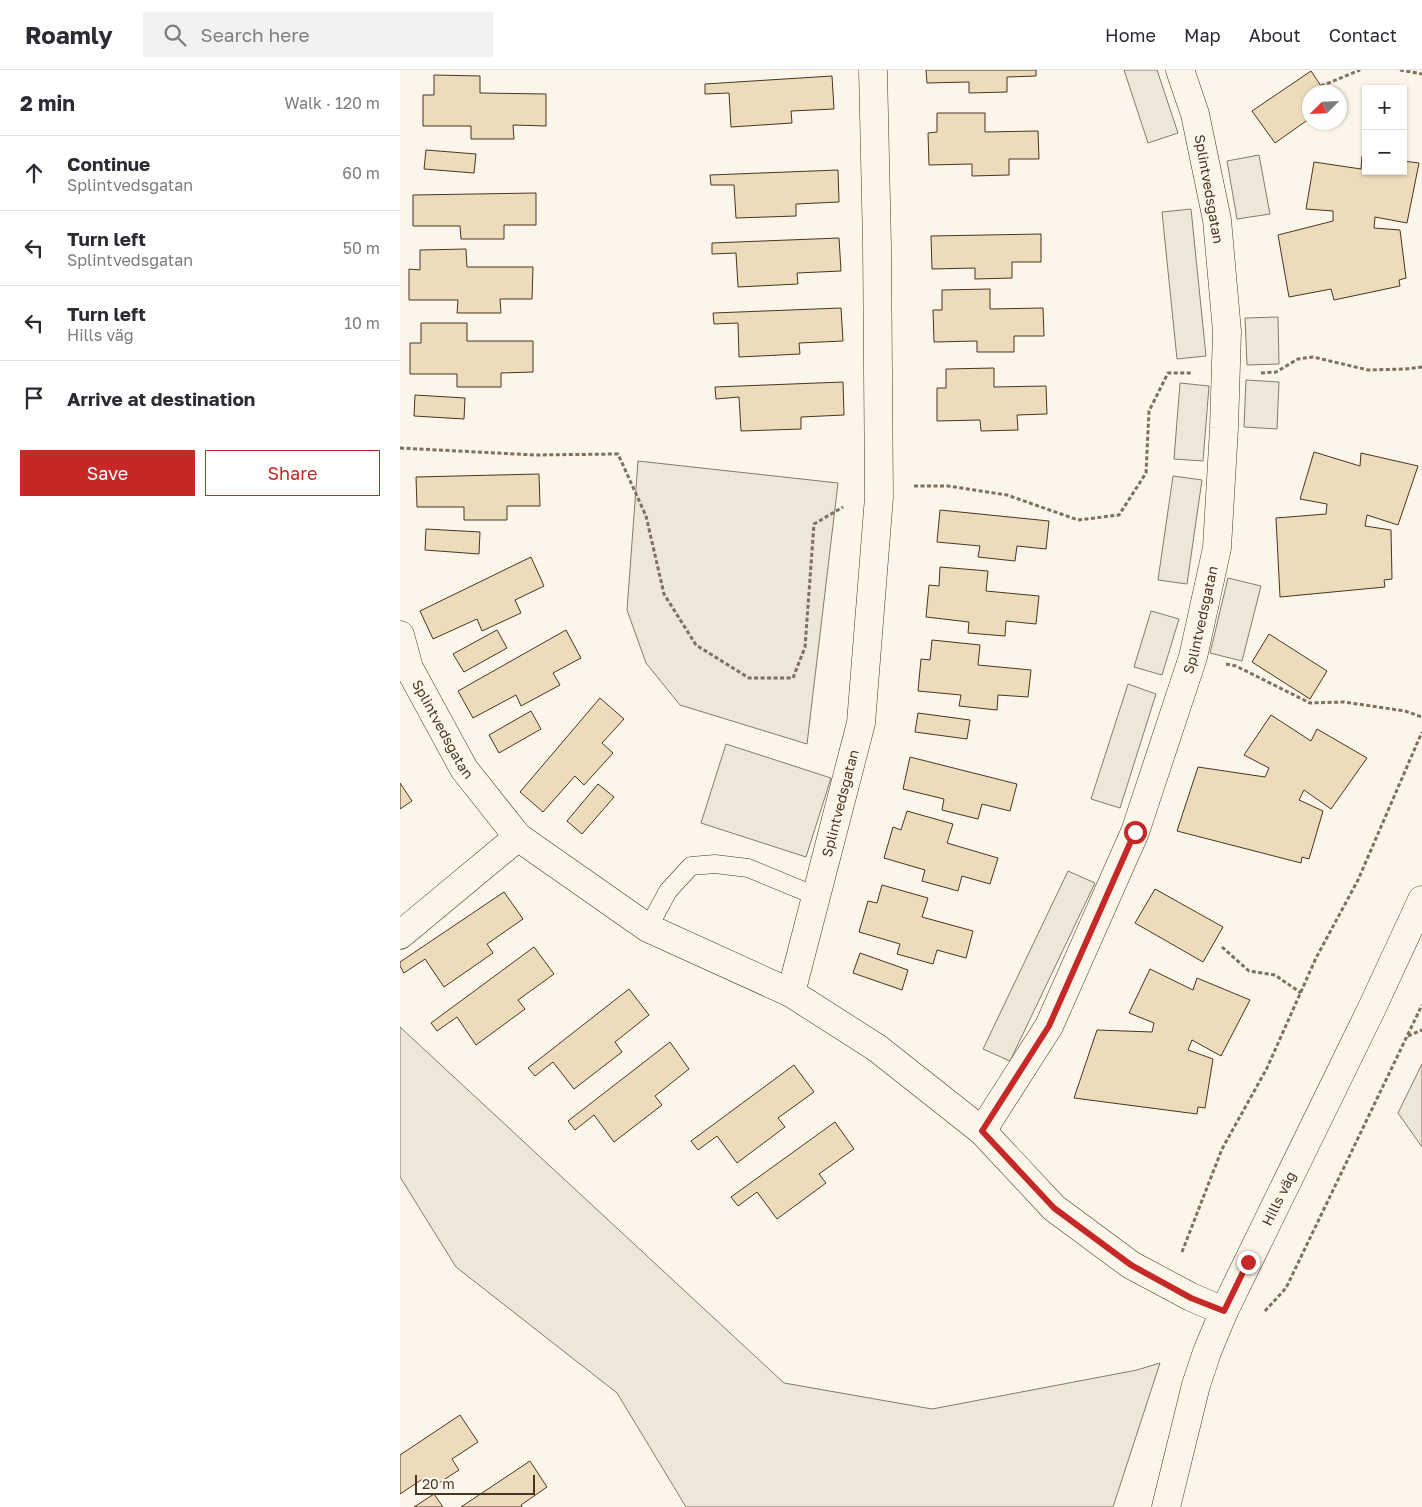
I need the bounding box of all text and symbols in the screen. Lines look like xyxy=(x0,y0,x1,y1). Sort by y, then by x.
search box xyxy=(143,12,493,57)
text: Roamly xyxy=(25,20,113,49)
icon: search xyxy=(161,21,189,49)
text: Search here xyxy=(201,23,309,46)
text: Home xyxy=(1105,24,1156,46)
text: Map xyxy=(1184,24,1221,46)
text: About xyxy=(1249,24,1301,46)
text: Contact xyxy=(1329,24,1397,46)
north arrow xyxy=(1302,85,1347,130)
map controls xyxy=(1362,85,1407,175)
button: + xyxy=(1362,85,1407,130)
text: 2 min xyxy=(20,90,75,116)
text: Walk · 120 m xyxy=(284,93,380,113)
button: − xyxy=(1362,130,1407,175)
street label: Splintvedsgatan xyxy=(1192,133,1227,245)
text: Continue xyxy=(67,152,150,175)
icon: ahead xyxy=(20,159,48,187)
text: 60 m xyxy=(342,163,380,183)
text: Splintvedsgatan xyxy=(67,175,193,195)
text: Turn left xyxy=(67,227,146,250)
icon: left xyxy=(20,234,48,262)
text: 50 m xyxy=(343,238,380,258)
text: Splintvedsgatan xyxy=(67,250,193,270)
text: Turn left xyxy=(67,302,146,325)
icon: left xyxy=(20,309,48,337)
text: 10 m xyxy=(344,313,380,333)
text: Hills väg xyxy=(67,325,134,345)
icon: arrive xyxy=(20,384,48,412)
text: Arrive at destination xyxy=(67,387,255,410)
button: Save xyxy=(20,450,195,496)
button: Share xyxy=(205,450,380,496)
street label: Splintvedsgatan xyxy=(1179,564,1221,676)
street label: Splintvedsgatan xyxy=(409,676,477,782)
street label: Splintvedsgatan xyxy=(818,748,862,859)
route start xyxy=(1124,821,1147,844)
street label: Hills väg xyxy=(1258,1168,1299,1228)
route end xyxy=(1237,1251,1260,1274)
scale bar xyxy=(415,1472,535,1495)
text: 20 m xyxy=(422,1475,455,1492)

